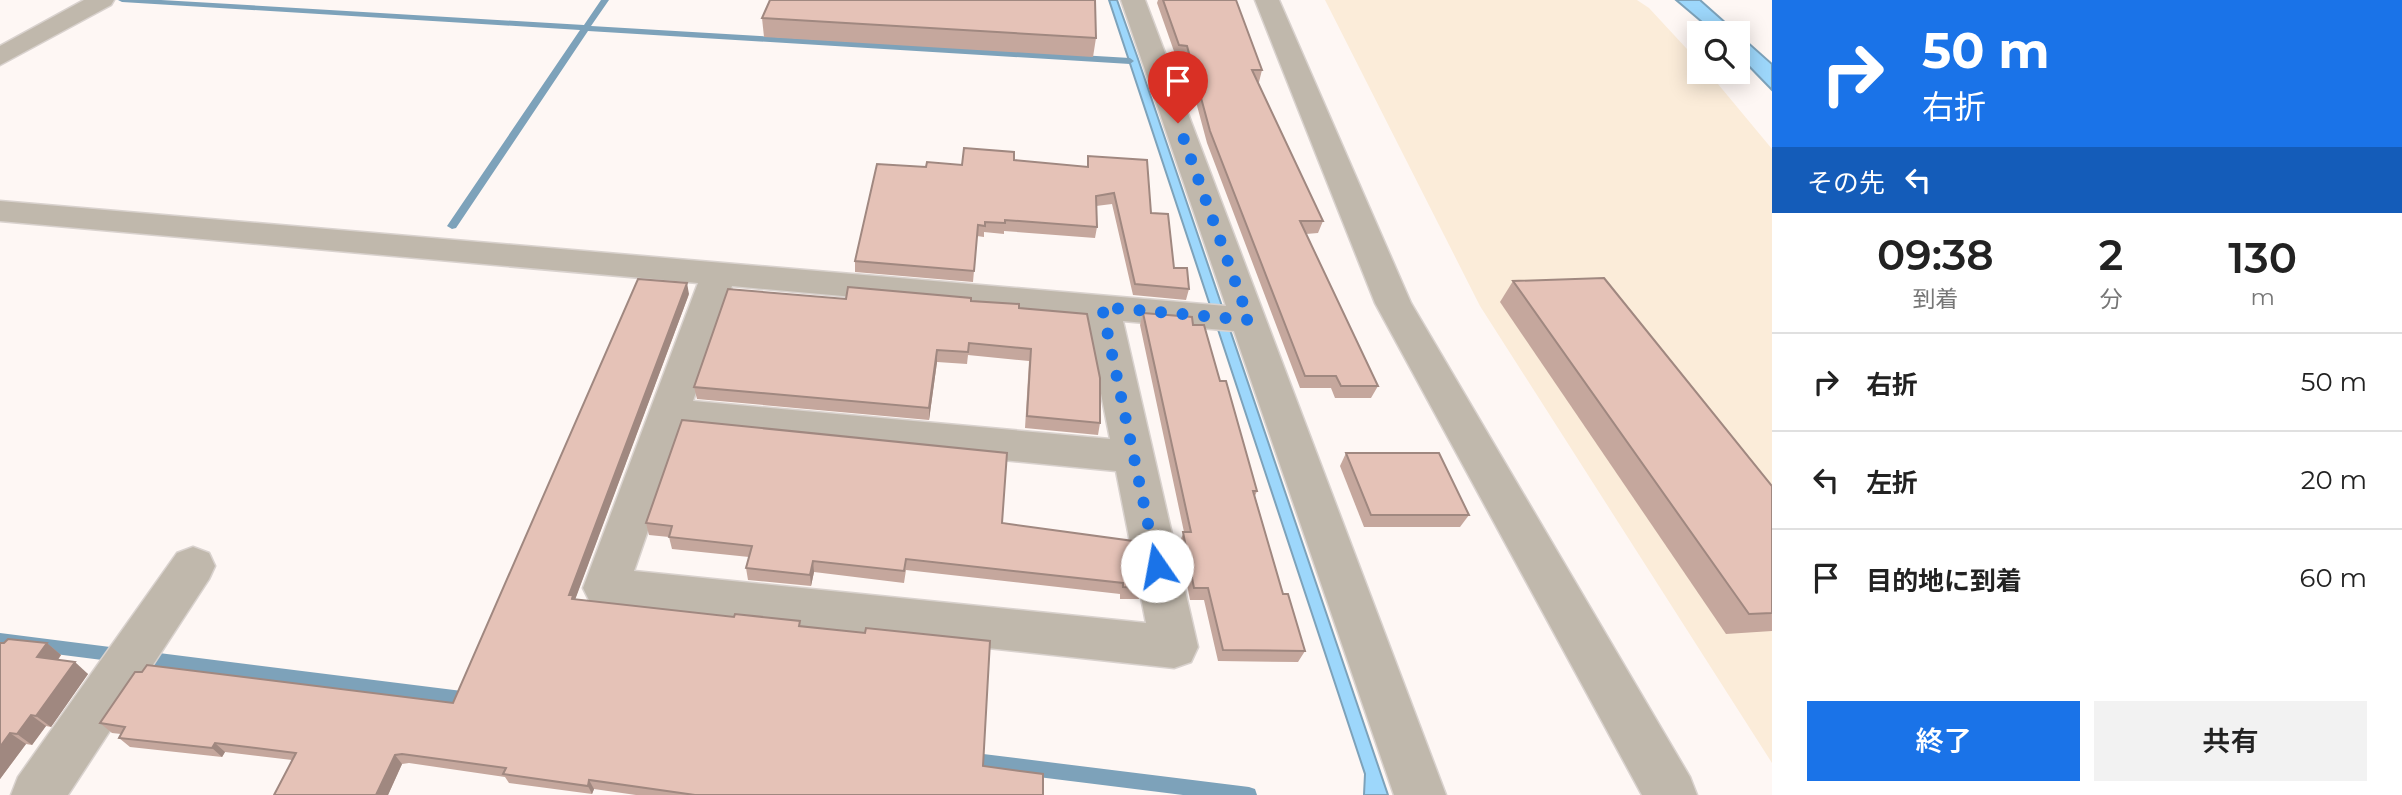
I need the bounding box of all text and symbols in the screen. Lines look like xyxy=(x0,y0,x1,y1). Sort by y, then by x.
map controls xyxy=(1687,21,1750,84)
button: search xyxy=(1687,21,1750,84)
text: 50 m xyxy=(1922,21,2050,80)
icon: right xyxy=(1807,28,1898,119)
pin xyxy=(1148,51,1208,123)
icon: arrive xyxy=(1159,62,1197,100)
text: 右折 xyxy=(1922,87,1986,126)
icon: left xyxy=(1899,161,1937,199)
text: その先 xyxy=(1807,167,1885,199)
text: 09:38 xyxy=(1877,229,1994,281)
text: 2 xyxy=(2099,229,2123,281)
text: 130 xyxy=(2228,232,2297,284)
text: m xyxy=(2250,283,2275,311)
text: 到着 xyxy=(1912,285,1958,313)
text: 分 xyxy=(2099,285,2122,313)
icon: right xyxy=(1807,363,1845,401)
text: 50 m xyxy=(2301,366,2367,398)
text: 右折 xyxy=(1866,369,1918,401)
icon: left xyxy=(1807,461,1845,499)
text: 20 m xyxy=(2301,464,2367,496)
text: 左折 xyxy=(1866,467,1918,499)
position arrow xyxy=(1120,529,1194,603)
icon: arrive xyxy=(1807,559,1845,597)
text: 60 m xyxy=(2300,562,2367,594)
text: 目的地に到着 xyxy=(1866,565,2022,597)
button: 終了 xyxy=(1807,701,2080,781)
button: 共有 xyxy=(2094,701,2367,781)

